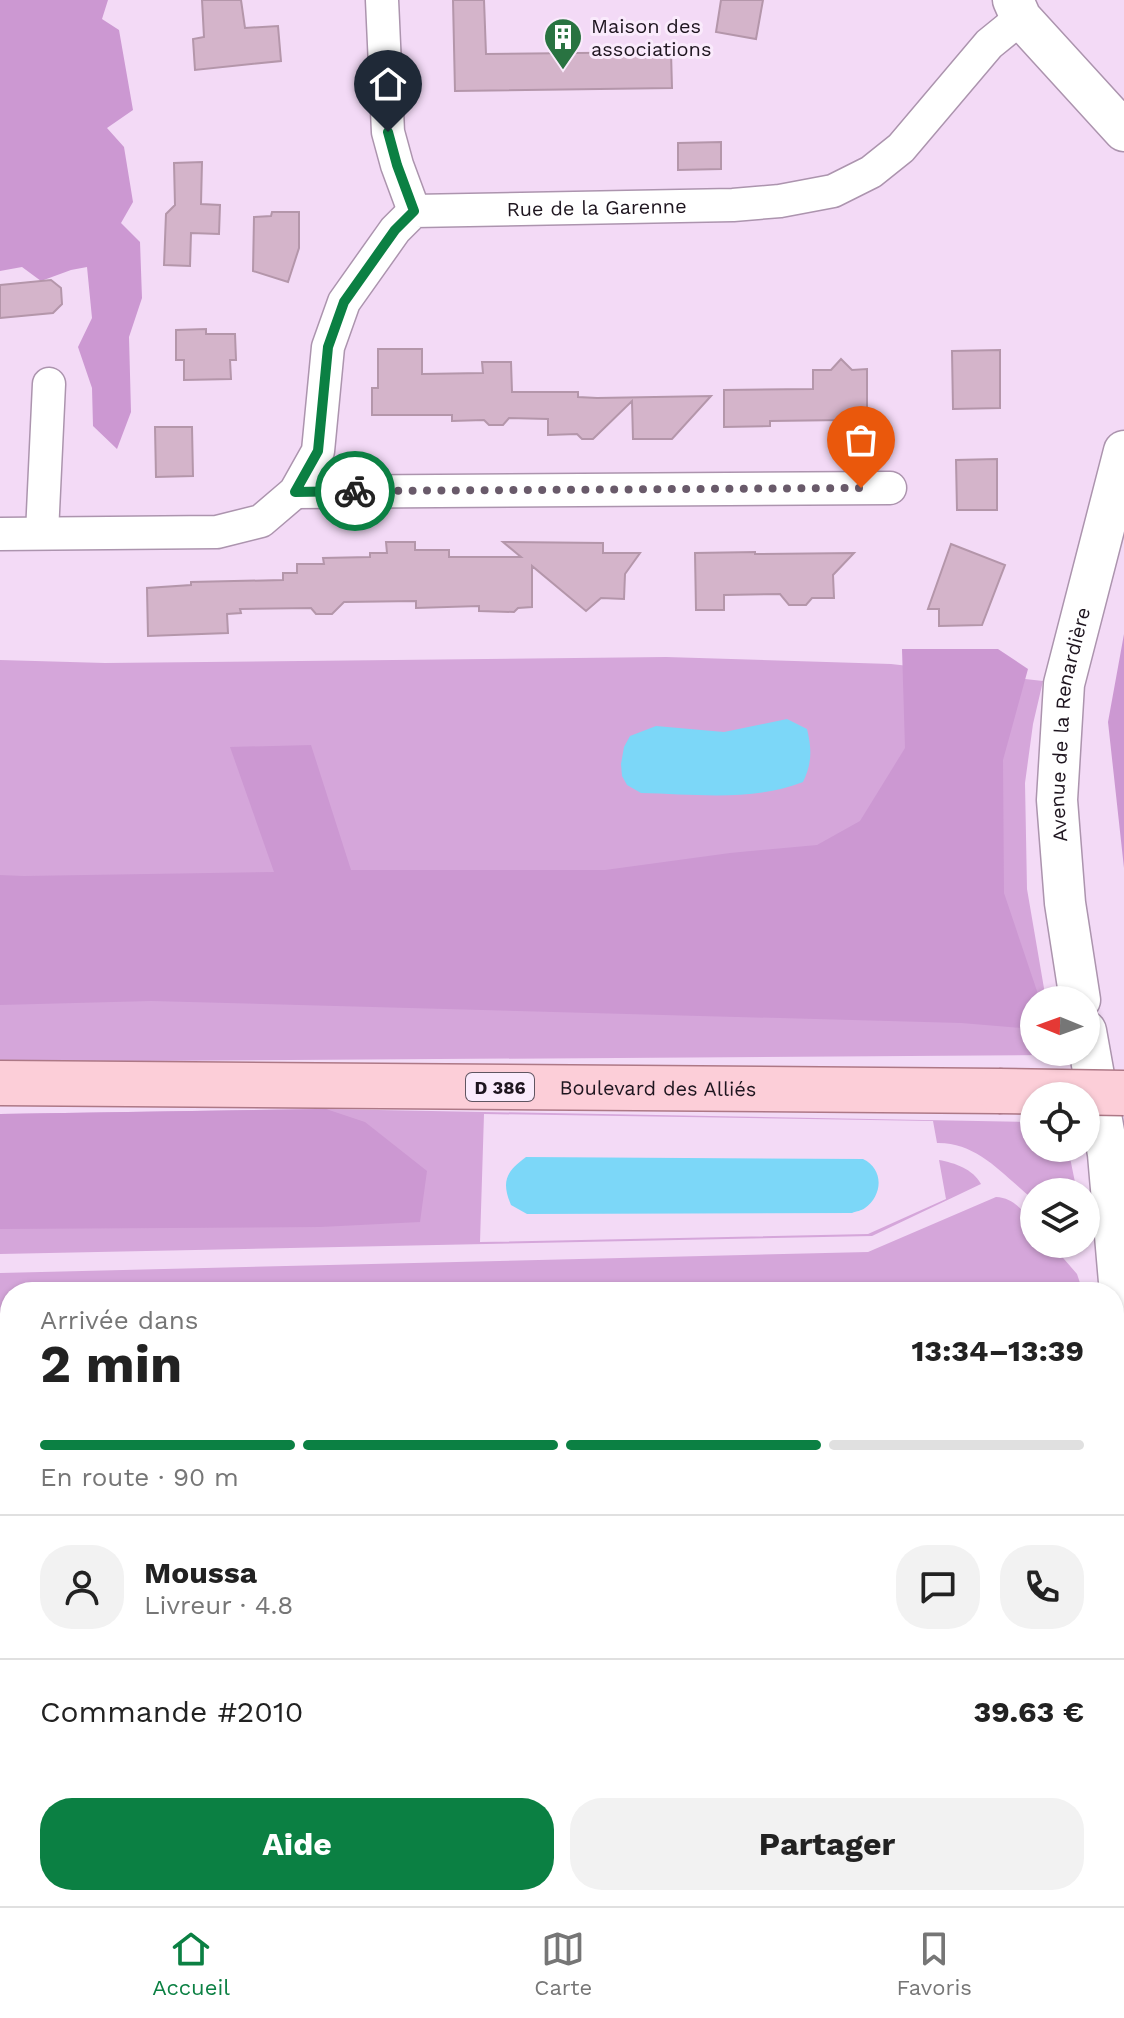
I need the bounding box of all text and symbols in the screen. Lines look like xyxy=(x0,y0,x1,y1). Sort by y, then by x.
place label: Maison des associations xyxy=(591,14,711,61)
building icon: Maison des associations xyxy=(542,16,584,71)
pin xyxy=(354,50,422,132)
icon: home xyxy=(366,62,410,106)
street label: Rue de la Garenne xyxy=(506,194,687,221)
pin xyxy=(827,406,895,488)
icon: bag xyxy=(839,418,883,462)
courier xyxy=(315,451,395,531)
icon: bike xyxy=(333,469,377,513)
street label: Avenue de la Renardière xyxy=(1045,605,1095,843)
north arrow xyxy=(1020,986,1100,1066)
map controls xyxy=(1020,986,1100,1258)
road number: D 386 xyxy=(466,1073,534,1101)
street label: Boulevard des Alliés xyxy=(559,1075,757,1101)
button: locate xyxy=(1020,1082,1100,1162)
button: layers xyxy=(1020,1178,1100,1258)
text: Arrivée dans xyxy=(40,1305,199,1335)
text: 13:34–13:39 xyxy=(911,1333,1084,1368)
text: 2 min xyxy=(40,1334,182,1395)
text: En route · 90 m xyxy=(40,1462,239,1492)
button: person xyxy=(40,1545,124,1629)
button: chat xyxy=(896,1545,980,1629)
button: phone xyxy=(1000,1545,1084,1629)
text: Moussa xyxy=(144,1555,257,1590)
text: Livreur · 4.8 xyxy=(144,1590,293,1620)
text: Commande #2010 xyxy=(40,1694,303,1729)
text: 39.63 € xyxy=(973,1694,1084,1729)
button: Aide xyxy=(40,1798,554,1890)
button: Partager xyxy=(570,1798,1084,1890)
tab: Accueil xyxy=(152,1927,230,2000)
tab: Carte xyxy=(534,1927,592,2000)
tab: Favoris xyxy=(896,1927,972,2000)

